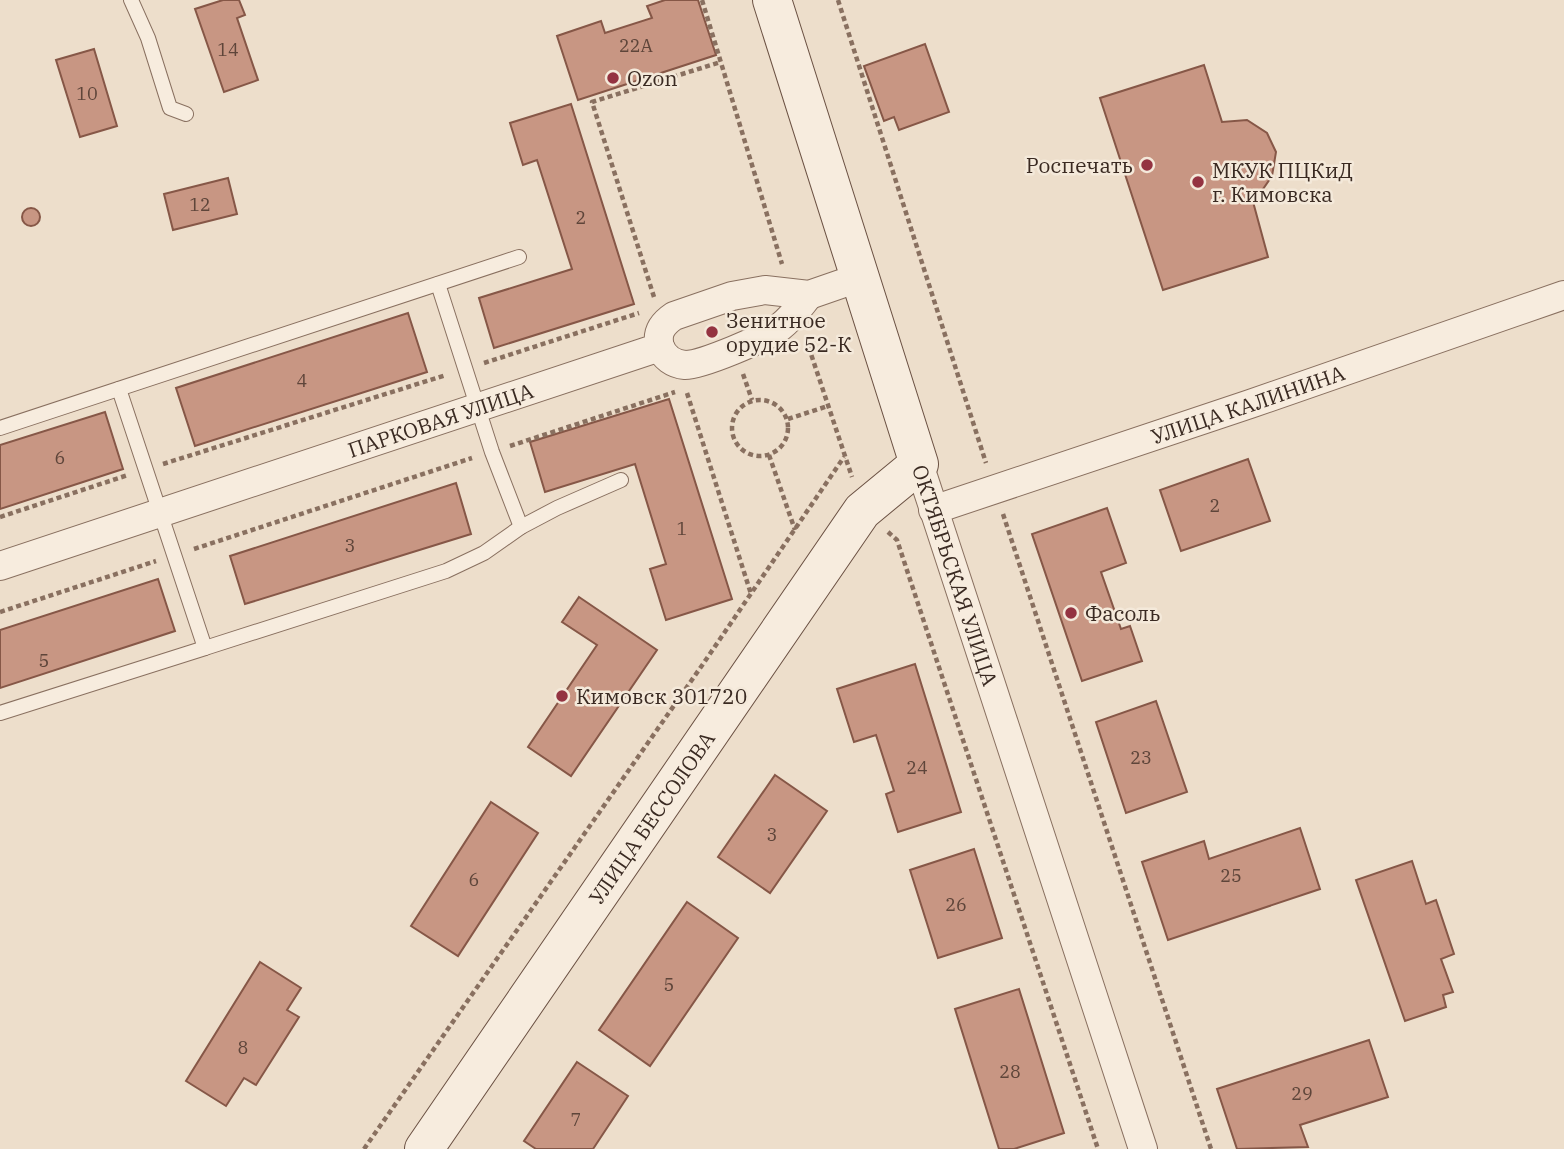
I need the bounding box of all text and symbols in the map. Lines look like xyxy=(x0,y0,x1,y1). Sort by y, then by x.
house number: 22А xyxy=(619,34,654,57)
house number: 14 xyxy=(217,38,239,61)
place label: Ozon xyxy=(627,64,678,92)
marker: Ozon xyxy=(605,70,621,86)
house number: 10 xyxy=(76,82,98,105)
place label: Роспечать xyxy=(1026,151,1133,179)
place label: МКУК ПЦКиД г. Кимовска xyxy=(1212,156,1353,208)
marker: Роспечать xyxy=(1139,157,1155,173)
marker: МКУК ПЦКиД г. Кимовска xyxy=(1190,174,1206,190)
house number: 12 xyxy=(189,193,211,216)
house number: 2 xyxy=(576,206,586,229)
place label: Зенитное орудие 52-К xyxy=(726,306,852,358)
marker: Зенитное орудие 52-К xyxy=(704,324,720,340)
street label: УЛИЦА КАЛИНИНА xyxy=(1147,358,1349,450)
house number: 4 xyxy=(297,369,307,392)
street label: ПАРКОВАЯ УЛИЦА xyxy=(344,376,537,464)
house number: 6 xyxy=(55,446,65,469)
street label: ОКТЯБРЬСКАЯ УЛИЦА xyxy=(906,461,1005,690)
house number: 2 xyxy=(1210,494,1220,517)
house number: 1 xyxy=(677,517,687,540)
house number: 3 xyxy=(345,534,355,557)
place label: Фасоль xyxy=(1085,599,1160,627)
marker: Фасоль xyxy=(1063,605,1079,621)
house number: 5 xyxy=(39,649,49,672)
place label: Кимовск 301720 xyxy=(576,682,747,710)
marker: Кимовск 301720 xyxy=(554,688,570,704)
street label: УЛИЦА БЕССОЛОВА xyxy=(582,725,721,910)
house number: 23 xyxy=(1130,746,1152,769)
house number: 24 xyxy=(906,756,928,779)
house number: 3 xyxy=(767,823,777,846)
house number: 25 xyxy=(1220,864,1242,887)
house number: 6 xyxy=(469,868,479,891)
house number: 26 xyxy=(945,893,967,916)
house number: 5 xyxy=(664,973,674,996)
house number: 8 xyxy=(238,1036,248,1059)
house number: 28 xyxy=(999,1060,1021,1083)
house number: 29 xyxy=(1291,1082,1313,1105)
house number: 7 xyxy=(571,1108,581,1131)

